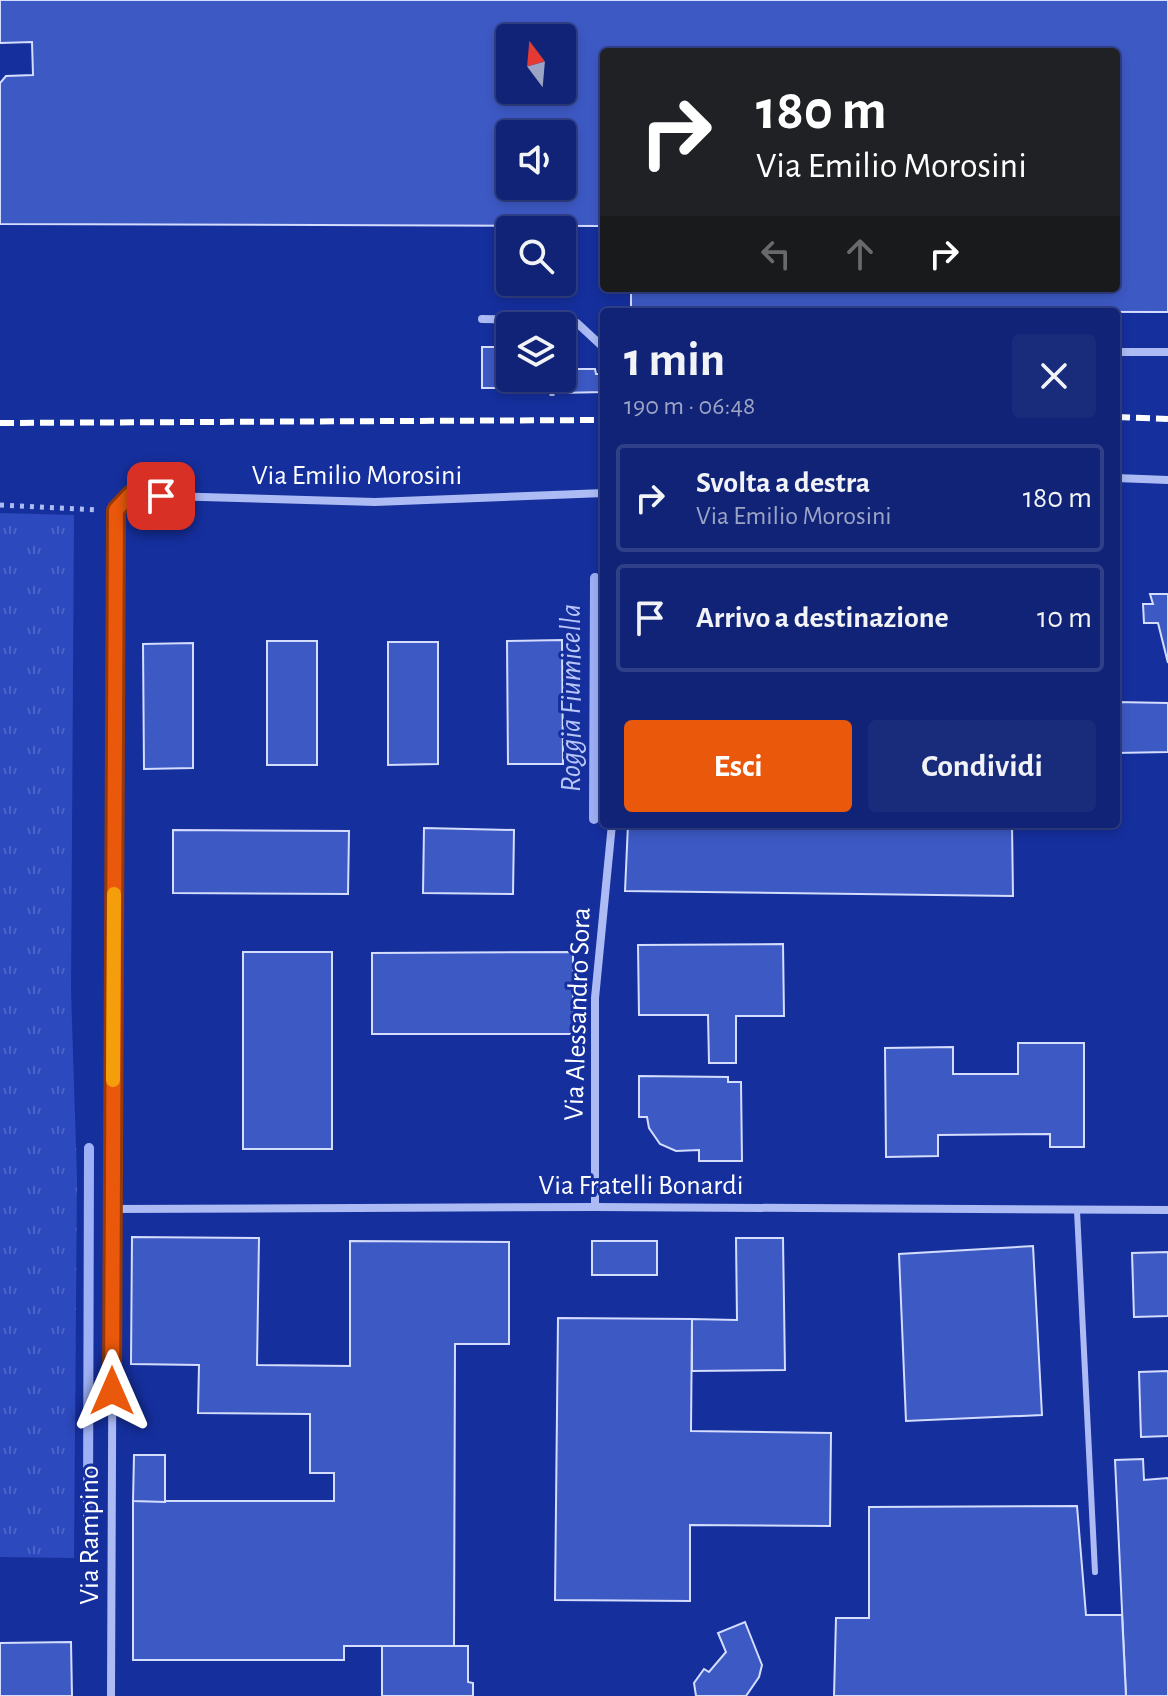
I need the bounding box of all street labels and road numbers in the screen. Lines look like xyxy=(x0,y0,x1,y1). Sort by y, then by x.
street label: Via Emilio Morosini xyxy=(252,462,462,490)
street label: Via Alessandro Sora xyxy=(560,907,596,1121)
street label: Via Fratelli Bonardi xyxy=(538,1172,744,1200)
street label: Via Rampino xyxy=(76,1465,104,1605)

